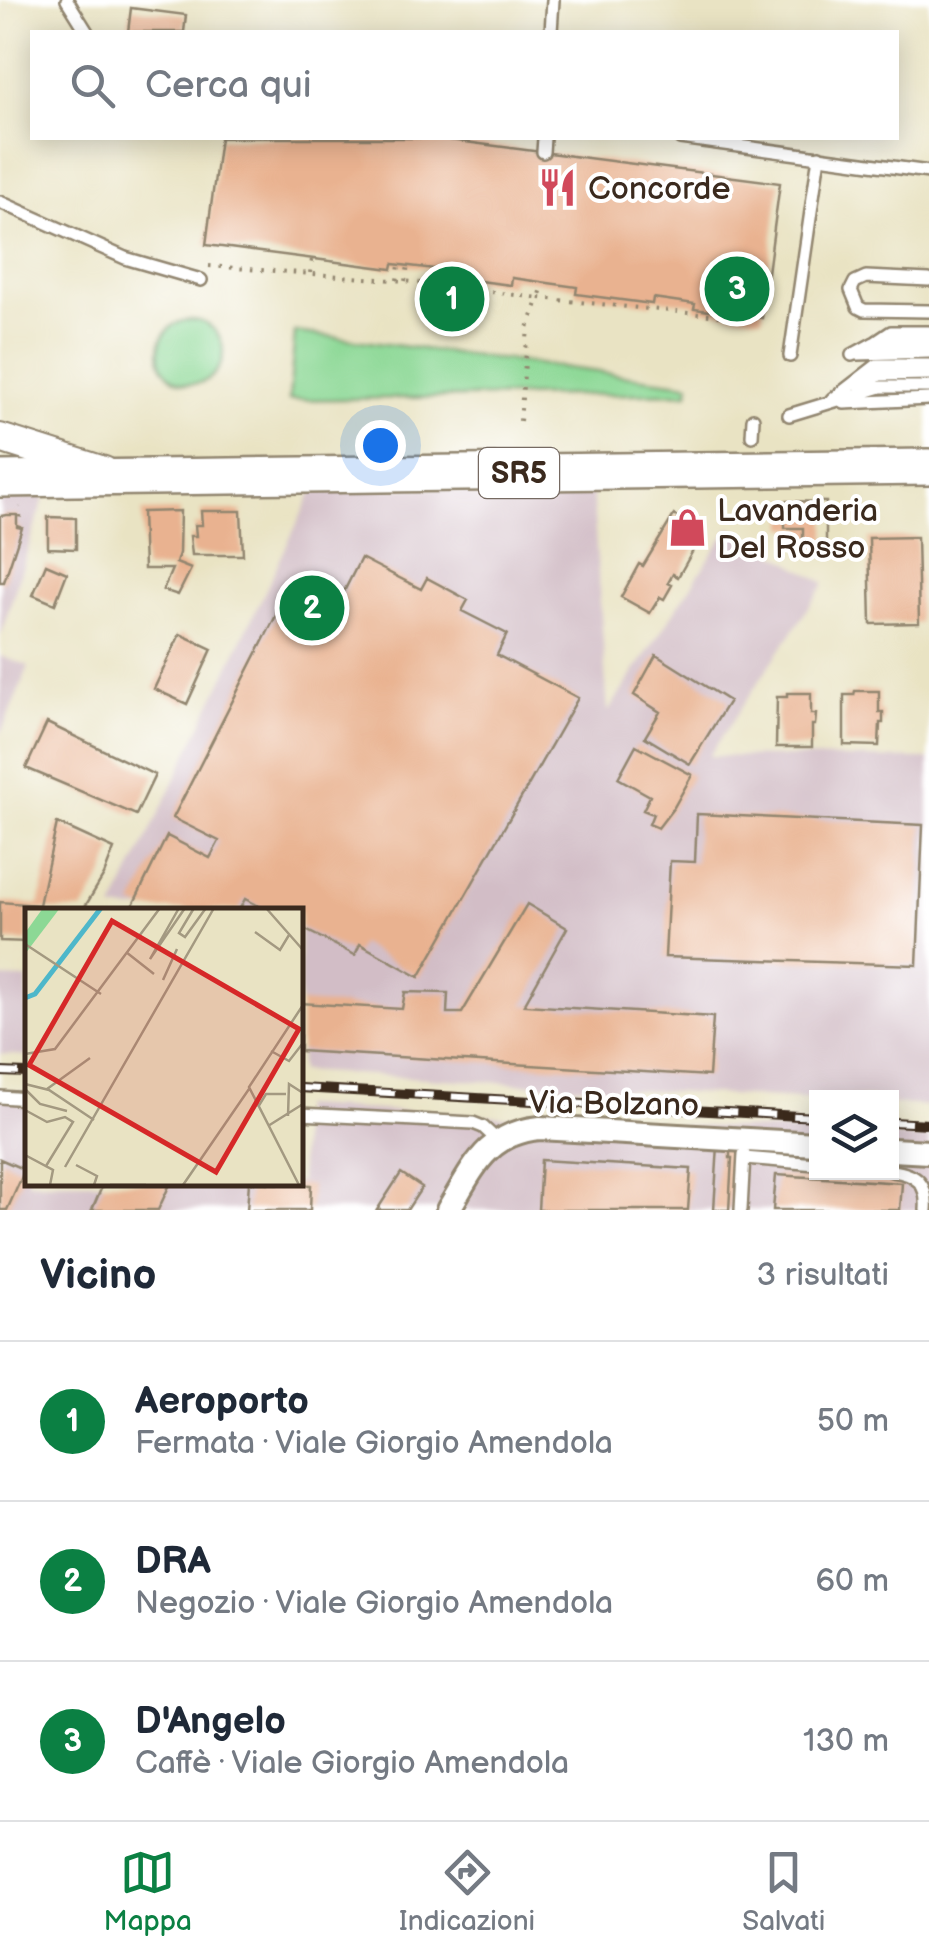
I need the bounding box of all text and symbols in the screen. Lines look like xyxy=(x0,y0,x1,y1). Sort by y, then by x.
search box xyxy=(30,30,899,140)
icon: search xyxy=(65,58,120,113)
text: Cerca qui xyxy=(145,63,312,108)
restaurant icon: Concorde xyxy=(537,167,579,209)
place label: Concorde xyxy=(588,170,730,209)
pin: 3 xyxy=(704,252,770,326)
pin: 1 xyxy=(420,262,484,336)
your location xyxy=(355,420,406,471)
road number: SR5 xyxy=(479,448,559,498)
place label: Lavanderia Del Rosso xyxy=(717,492,878,568)
shop icon: Lavanderia Del Rosso xyxy=(666,507,708,549)
pin: 2 xyxy=(280,570,344,646)
inset map xyxy=(25,908,302,1185)
street label: Via Bolzano xyxy=(528,1084,700,1125)
map controls xyxy=(809,1090,899,1180)
button: layers xyxy=(809,1090,899,1180)
text: Vicino xyxy=(40,1250,156,1301)
text: 3 risultati xyxy=(757,1256,889,1295)
text: Aeroporto xyxy=(135,1379,309,1424)
text: 1 xyxy=(66,1402,79,1441)
text: 50 m xyxy=(817,1402,889,1441)
text: Fermata · Viale Giorgio Amendola xyxy=(135,1424,613,1463)
text: DRA xyxy=(135,1539,211,1584)
text: 2 xyxy=(63,1562,82,1601)
text: 60 m xyxy=(816,1562,889,1601)
text: Negozio · Viale Giorgio Amendola xyxy=(135,1584,613,1623)
text: D'Angelo xyxy=(135,1699,286,1744)
text: 3 xyxy=(63,1722,82,1761)
text: 130 m xyxy=(803,1722,889,1761)
text: Caffè · Viale Giorgio Amendola xyxy=(135,1744,569,1783)
tab: Mappa xyxy=(104,1845,192,1938)
tab: Indicazioni xyxy=(399,1845,535,1938)
tab: Salvati xyxy=(742,1845,825,1938)

